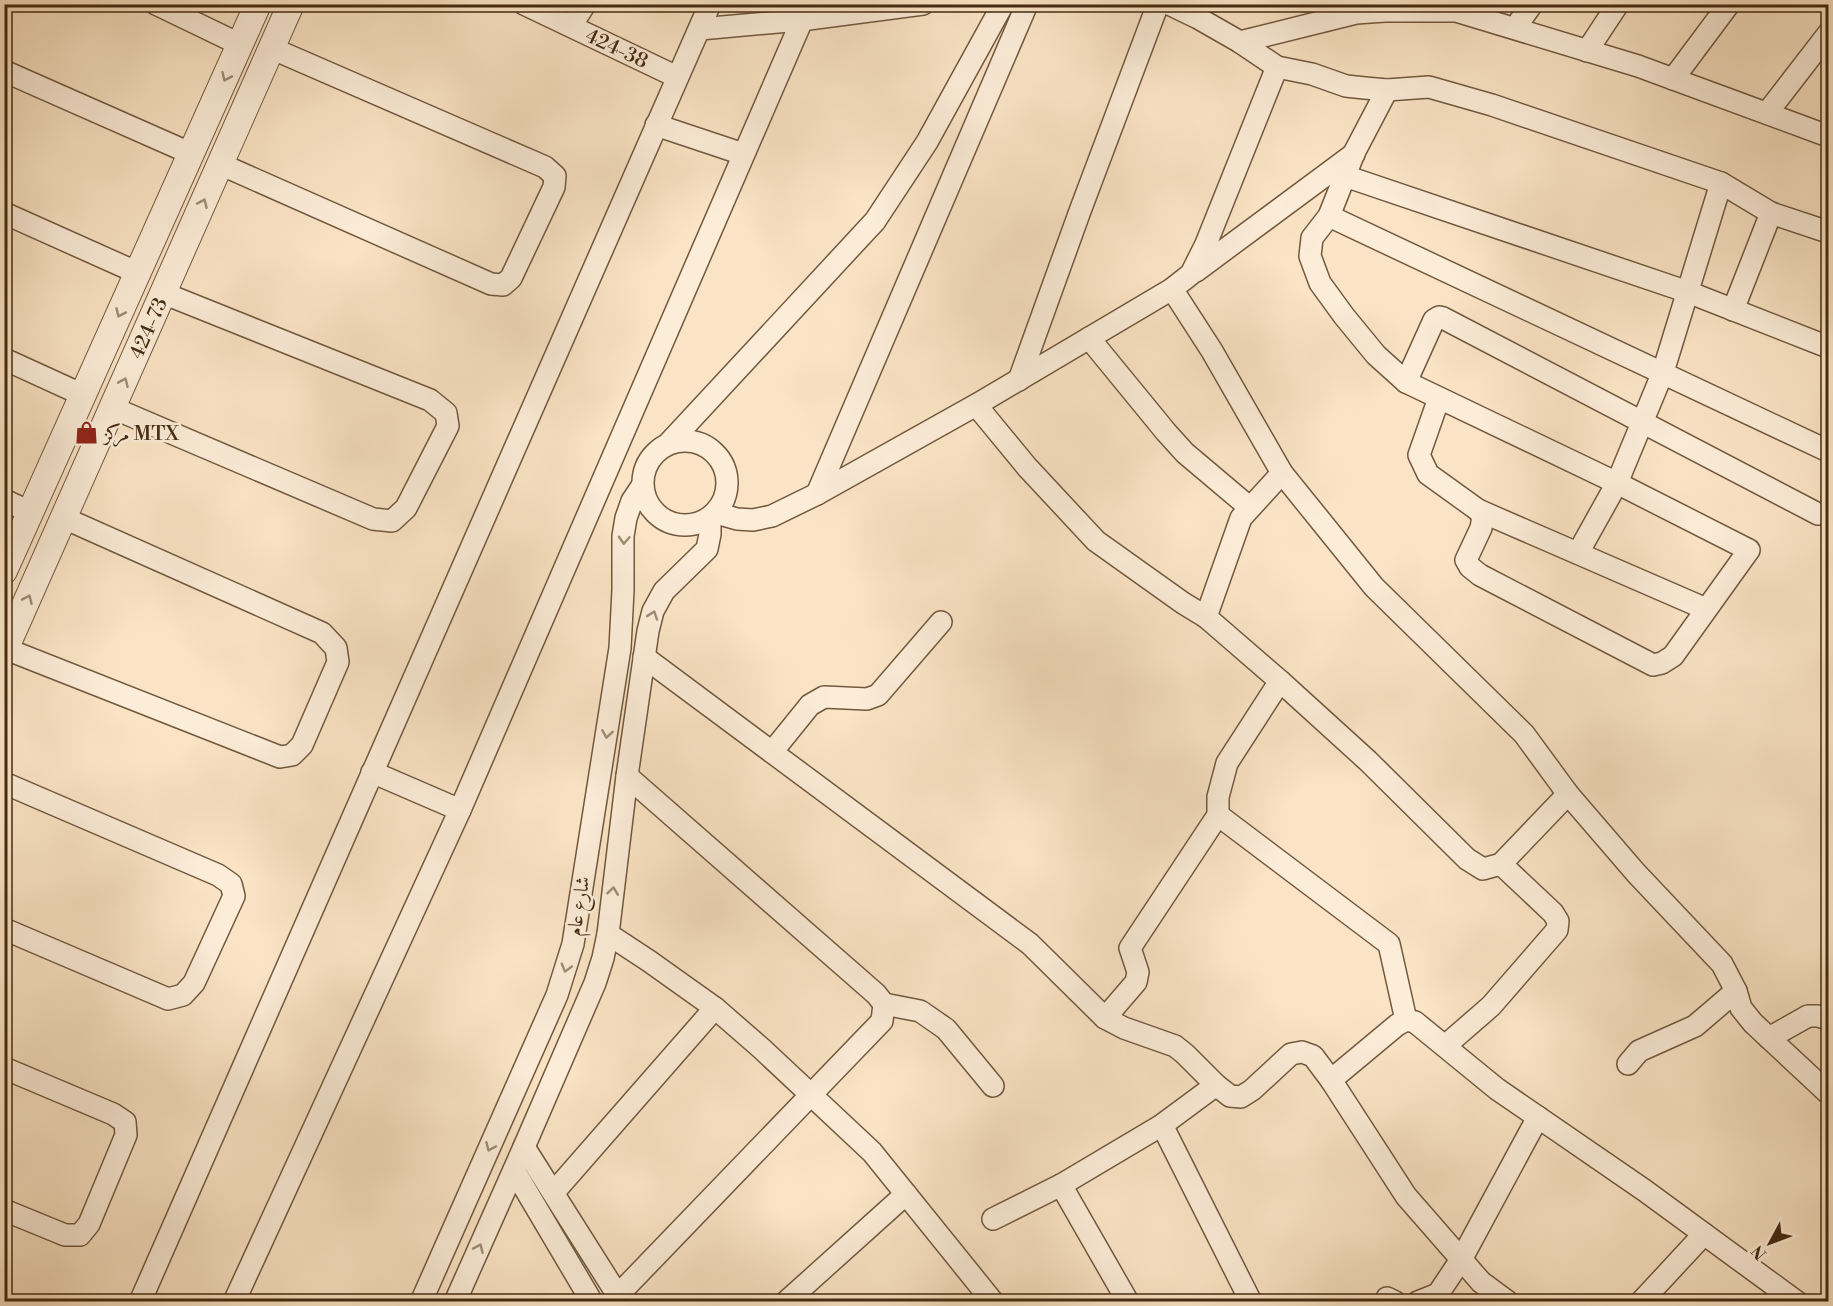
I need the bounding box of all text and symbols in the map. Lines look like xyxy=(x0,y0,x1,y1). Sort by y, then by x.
street label: 424-38 xyxy=(581,24,652,75)
one-way arrow xyxy=(221,71,233,82)
one-way arrow xyxy=(196,199,208,210)
street label: 424-73 xyxy=(125,294,174,363)
one-way arrow xyxy=(116,306,128,317)
one-way arrow xyxy=(117,377,129,388)
shop icon: مركز MTX xyxy=(73,420,99,446)
place label: مركز MTX xyxy=(102,422,179,447)
one-way arrow xyxy=(617,536,630,545)
one-way arrow xyxy=(21,594,33,605)
one-way arrow xyxy=(646,610,658,621)
one-way arrow xyxy=(601,729,614,739)
street label: شارع عام xyxy=(562,875,600,939)
one-way arrow xyxy=(607,886,619,895)
one-way arrow xyxy=(561,962,573,973)
one-way arrow xyxy=(485,1140,497,1151)
north arrow xyxy=(1740,1213,1800,1273)
text: N xyxy=(1748,1241,1771,1264)
one-way arrow xyxy=(471,1244,483,1255)

